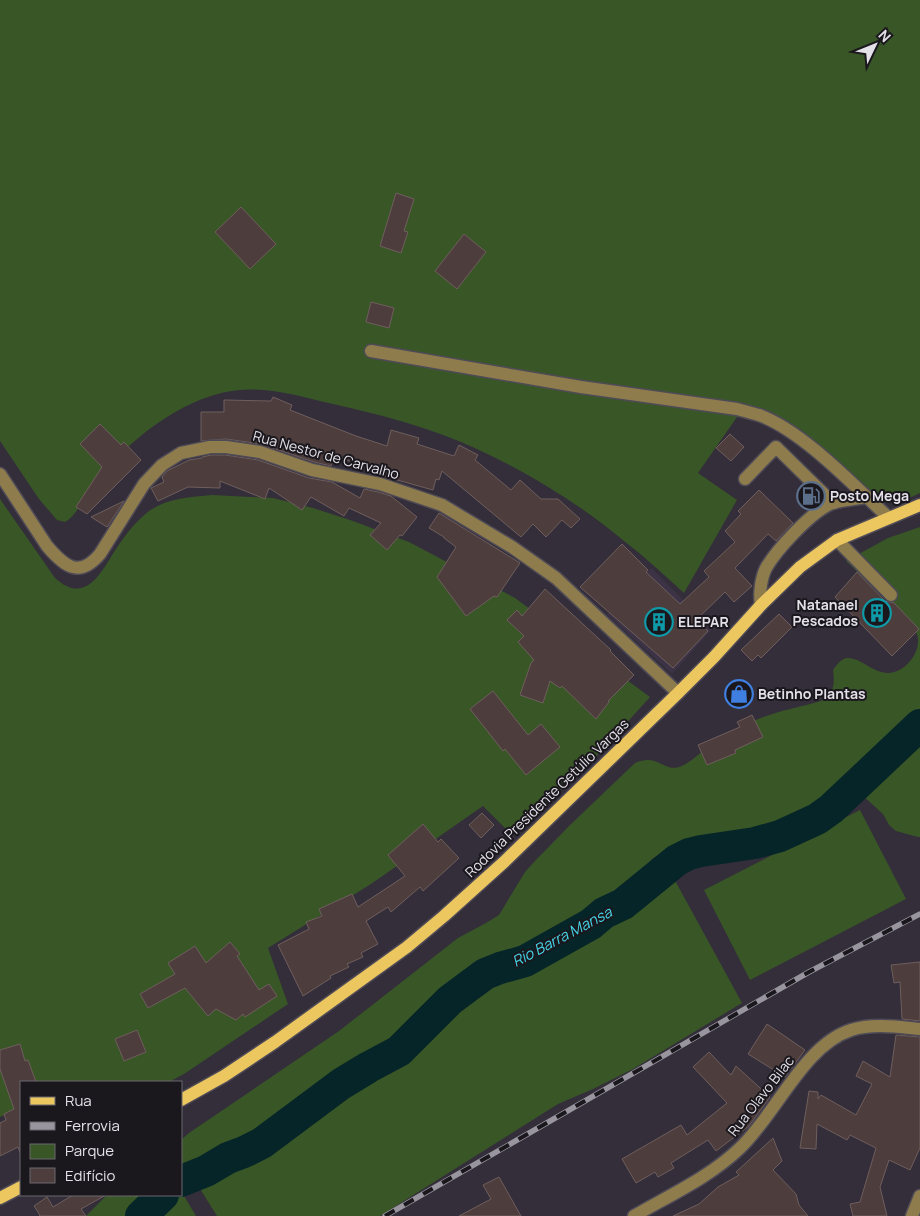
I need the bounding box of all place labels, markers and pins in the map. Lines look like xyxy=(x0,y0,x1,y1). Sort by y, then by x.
fuel station icon: Posto Mega xyxy=(796,481,826,511)
place label: Posto Mega xyxy=(830,486,909,505)
place label: Natanael Pescados xyxy=(792,595,858,630)
building icon: Natanael Pescados xyxy=(862,598,892,628)
building icon: ELEPAR xyxy=(644,607,674,637)
place label: ELEPAR xyxy=(678,612,729,631)
shop icon: Betinho Plantas xyxy=(724,679,754,709)
place label: Betinho Plantas xyxy=(758,684,866,703)

